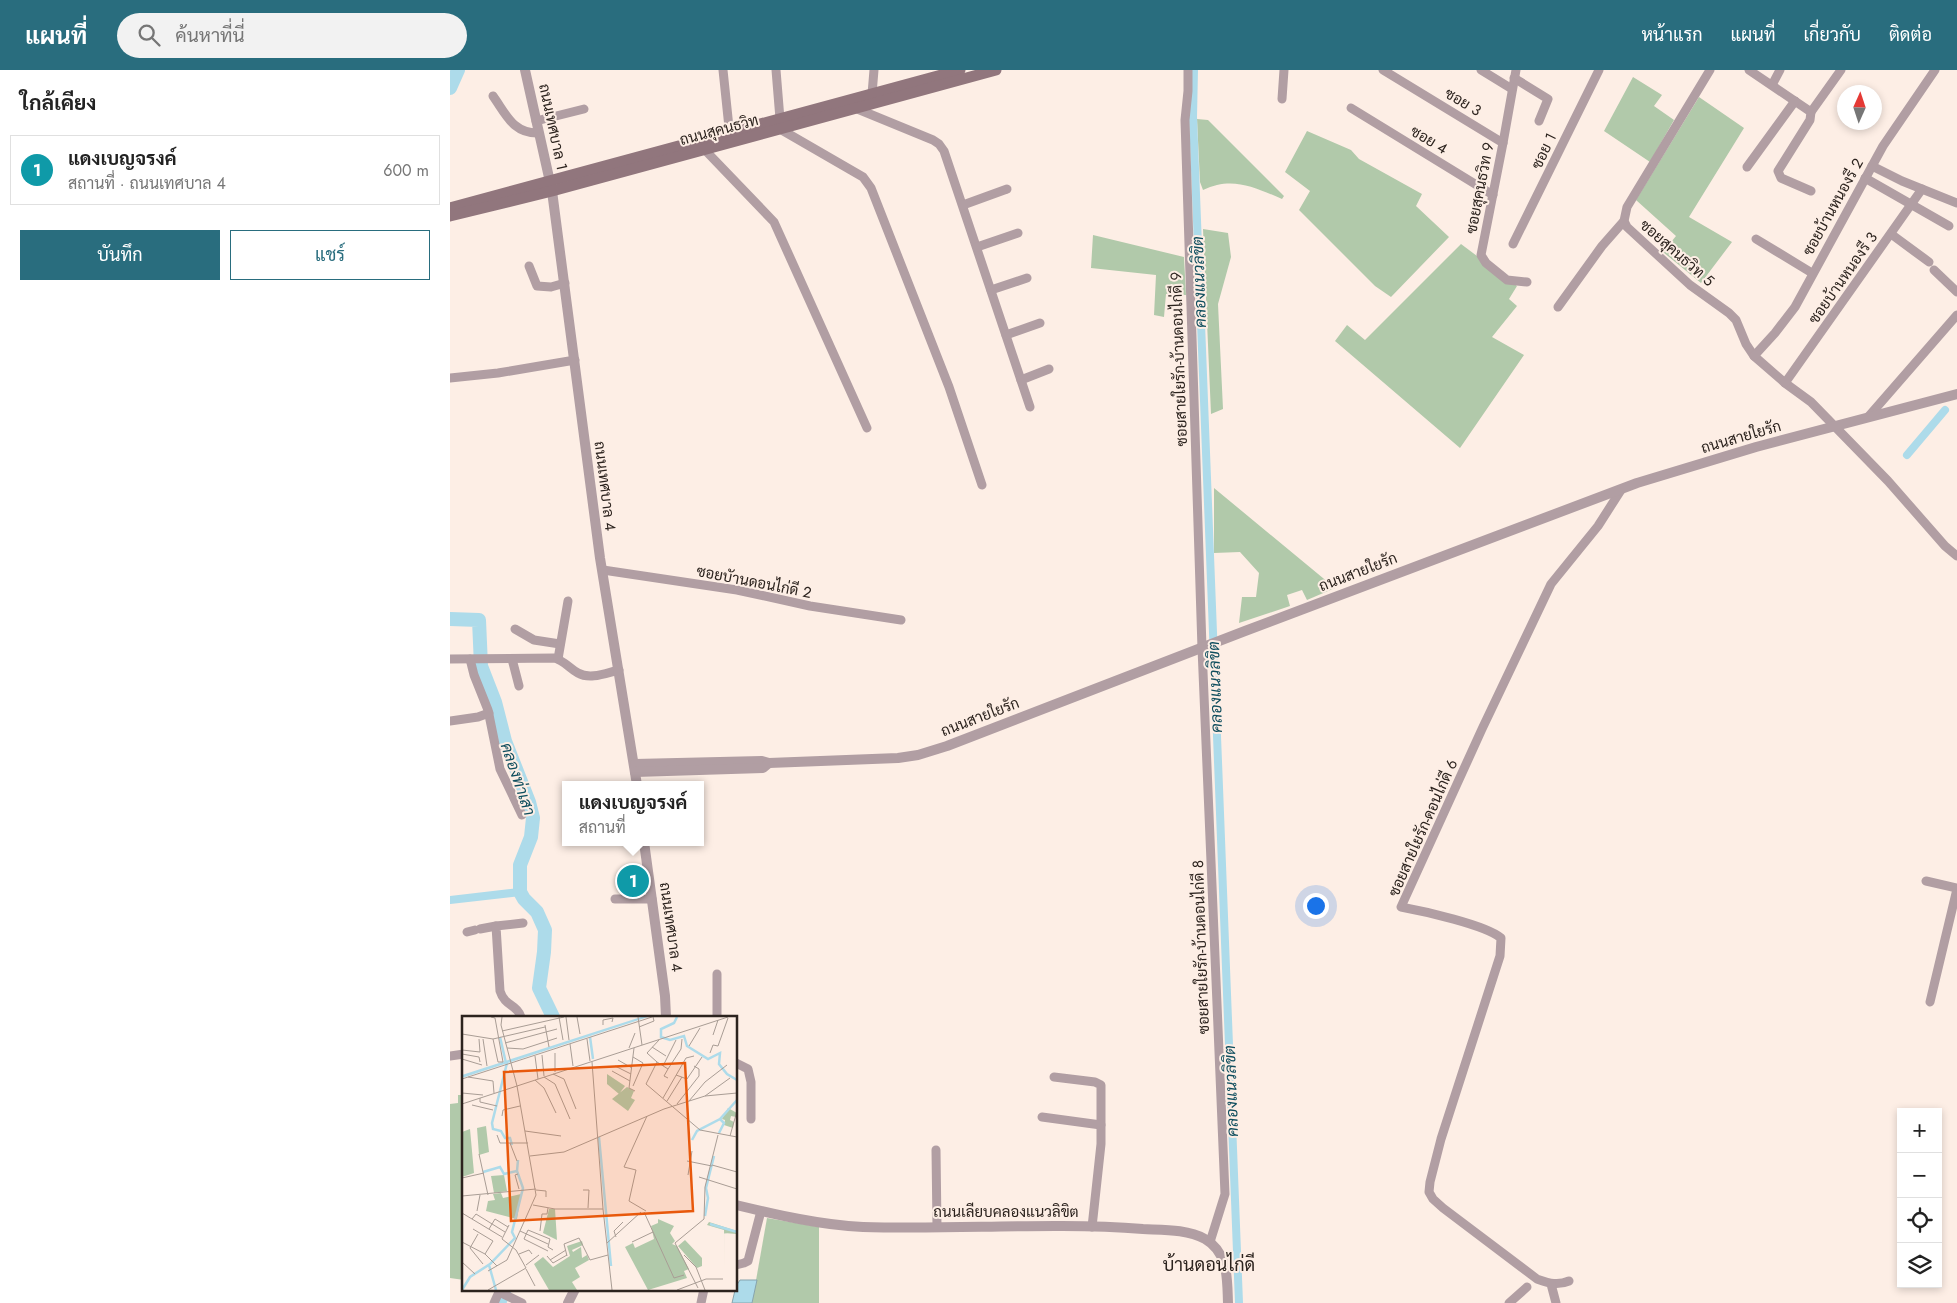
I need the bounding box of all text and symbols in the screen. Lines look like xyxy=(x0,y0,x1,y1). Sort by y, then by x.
search box xyxy=(117,13,467,58)
text: แผนที่ xyxy=(25,18,87,53)
icon: search xyxy=(135,21,163,49)
text: ค้นหาที่นี่ xyxy=(175,22,245,49)
text: หน้าแรก xyxy=(1641,22,1703,48)
text: แผนที่ xyxy=(1731,22,1775,48)
text: เกี่ยวกับ xyxy=(1803,22,1861,48)
text: ติดต่อ xyxy=(1889,22,1932,48)
street label: ถนนเทศบาล 1 xyxy=(533,82,573,172)
street label: ซอย 3 xyxy=(1440,82,1486,122)
north arrow xyxy=(1837,85,1882,130)
text: ใกล้เคียง xyxy=(20,88,96,118)
street label: ถนนสุคนธวิท xyxy=(677,109,761,151)
street label: ซอย 4 xyxy=(1406,120,1452,160)
street label: ซอย 1 xyxy=(1526,129,1562,173)
street label: ซอยสุคนธวิท 9 xyxy=(1460,140,1500,236)
text: แดงเบญจรงค์ xyxy=(68,145,177,172)
street label: ซอยบ้านหนองรี 2 xyxy=(1797,154,1869,260)
text: 1 xyxy=(33,159,41,182)
text: 600 m xyxy=(383,159,429,182)
text: สถานที่ · ถนนเทศบาล 4 xyxy=(68,172,226,195)
street label: ซอยสุคนธวิท 5 xyxy=(1635,214,1719,292)
street label: ซอยบ้านหนองรี 3 xyxy=(1803,228,1883,328)
button: บันทึก xyxy=(20,230,220,280)
button: แชร์ xyxy=(230,230,430,280)
water label: คลองแนวลิขิต xyxy=(1186,236,1212,328)
street label: ซอยสายใยรัก-บ้านดอนไก่ดี 9 xyxy=(1165,271,1193,447)
street label: ถนนสายใยรัก xyxy=(1698,415,1784,459)
street label: ถนนเทศบาล 4 xyxy=(589,440,621,532)
street label: ถนนสายใยรัก xyxy=(1316,547,1400,597)
street label: ซอยบัานดอนไก่ดี 2 xyxy=(695,560,813,604)
water label: คลองแนวลิขิต xyxy=(1202,641,1228,733)
street label: ถนนสายใยรัก xyxy=(938,692,1022,742)
water label: คลองท่าเสา xyxy=(495,739,541,819)
street label: ซอยสายใยรัก-ดอนไก่ดี 6 xyxy=(1383,756,1463,900)
popup xyxy=(562,781,704,846)
text: แดงเบญจรงค์ xyxy=(579,789,687,816)
text: สถานที่ xyxy=(579,816,626,839)
street label: ซอยสายใยรัก-บ้านดอนไก่ดี 8 xyxy=(1187,860,1215,1034)
pin: 1 xyxy=(617,862,649,900)
street label: ถนนเทศบาล 4 xyxy=(654,881,688,973)
your location xyxy=(1303,893,1329,919)
inset map xyxy=(462,1016,738,1290)
water label: คลองแนวลิขิต xyxy=(1218,1045,1244,1137)
map controls xyxy=(1897,1108,1942,1288)
button: + xyxy=(1897,1108,1942,1153)
button: − xyxy=(1897,1153,1942,1198)
button: locate xyxy=(1897,1198,1942,1243)
street label: ถนนเลียบคลองแนวลิขิต xyxy=(933,1201,1079,1223)
button: layers xyxy=(1897,1243,1942,1288)
district label: บ้านดอนไก่ดี xyxy=(1163,1252,1255,1278)

